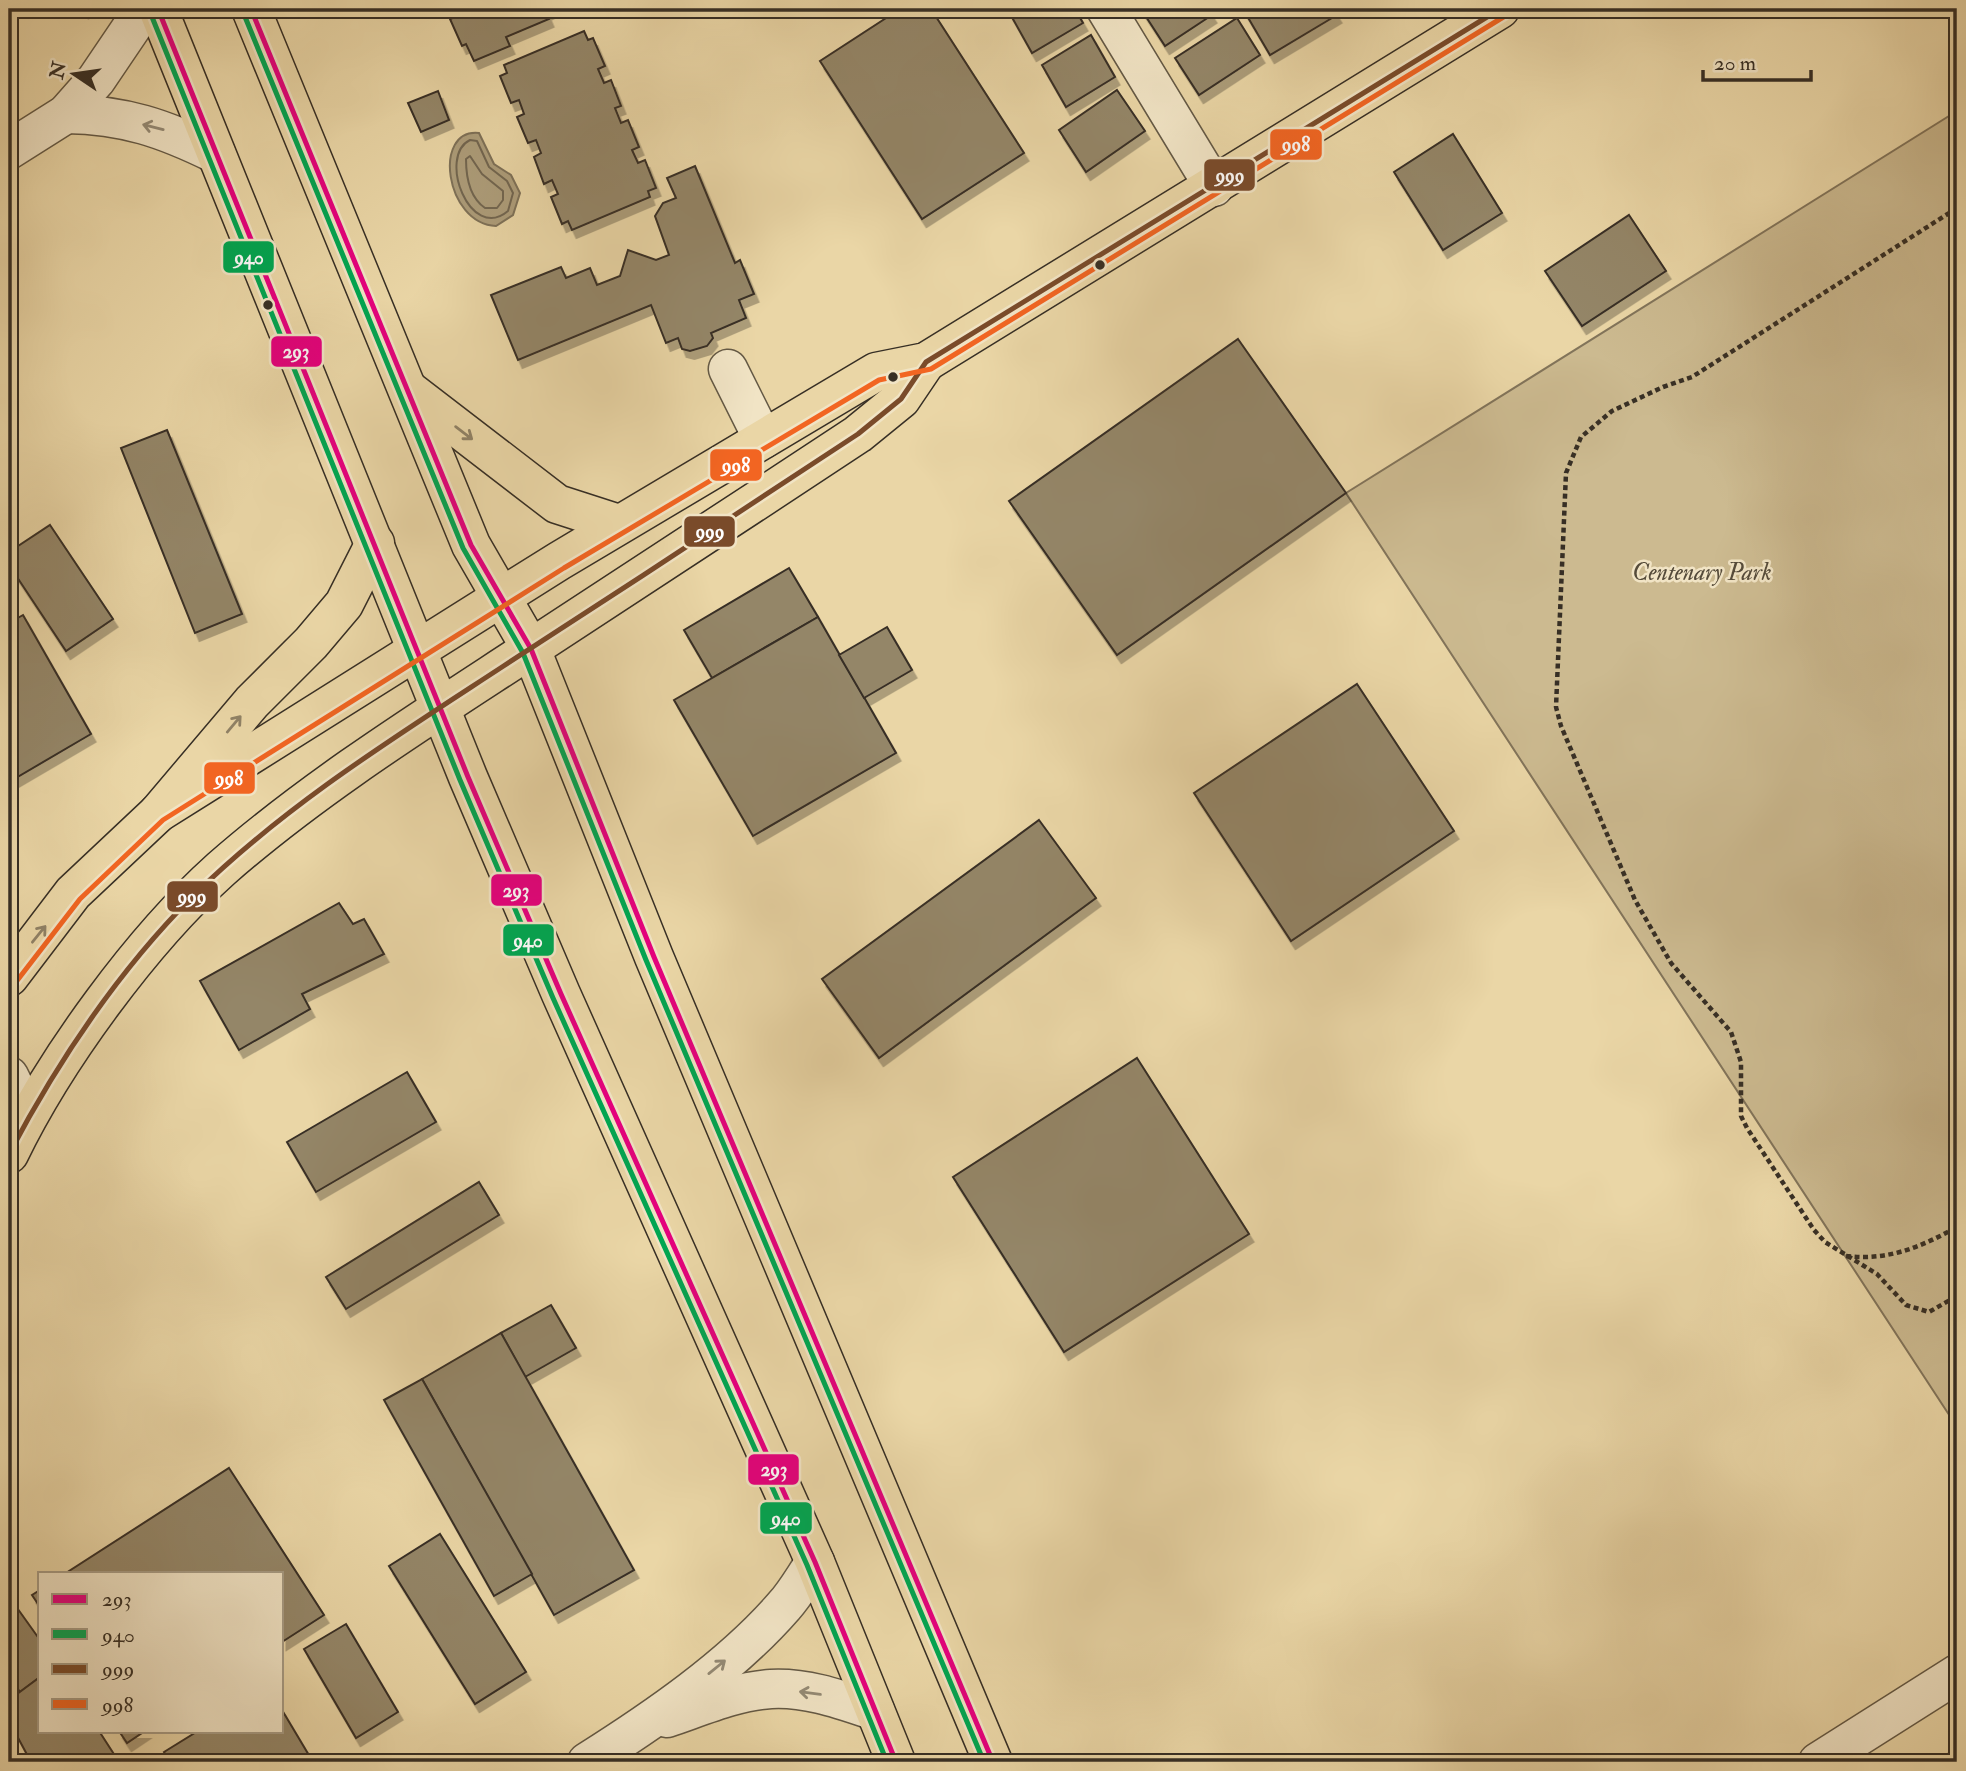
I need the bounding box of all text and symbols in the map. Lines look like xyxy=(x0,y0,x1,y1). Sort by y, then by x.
north arrow xyxy=(38,38,108,108)
scale bar xyxy=(1703,38,1812,82)
text: 20 m xyxy=(1714,50,1756,77)
text: N xyxy=(45,58,72,82)
one-way arrow xyxy=(143,120,165,133)
line badge: 998 xyxy=(1269,128,1323,161)
text: 998 xyxy=(1280,133,1310,157)
line badge: 999 xyxy=(1203,158,1256,192)
text: 999 xyxy=(1213,164,1245,188)
line badge: 940 xyxy=(222,240,275,274)
text: 940 xyxy=(232,246,264,270)
unlabelled marker xyxy=(1093,258,1107,272)
unlabelled marker xyxy=(261,298,275,312)
line badge: 293 xyxy=(270,335,323,368)
text: 293 xyxy=(283,340,309,364)
unlabelled marker xyxy=(886,370,900,384)
one-way arrow xyxy=(454,425,473,440)
line badge: 998 xyxy=(709,448,763,482)
text: 998 xyxy=(720,454,750,478)
line badge: 999 xyxy=(683,515,736,548)
text: 999 xyxy=(693,520,725,544)
park label: Centenary Park xyxy=(1632,557,1772,588)
one-way arrow xyxy=(225,715,241,733)
line badge: 998 xyxy=(203,761,256,795)
text: 998 xyxy=(213,767,243,791)
line badge: 293 xyxy=(490,873,543,907)
text: 293 xyxy=(503,879,529,903)
line badge: 999 xyxy=(166,880,219,913)
text: 999 xyxy=(175,885,207,909)
line badge: 940 xyxy=(502,923,555,957)
one-way arrow xyxy=(32,925,47,943)
text: 940 xyxy=(511,929,543,953)
line badge: 293 xyxy=(747,1453,800,1486)
text: 293 xyxy=(761,1458,787,1482)
line badge: 940 xyxy=(759,1501,813,1535)
text: 940 xyxy=(769,1507,801,1531)
legend xyxy=(38,1572,284,1732)
text: 293 xyxy=(102,1586,131,1613)
text: 940 xyxy=(100,1622,135,1649)
text: 999 xyxy=(100,1656,134,1683)
one-way arrow xyxy=(708,1659,726,1675)
one-way arrow xyxy=(799,1686,822,1699)
text: 998 xyxy=(100,1692,134,1719)

